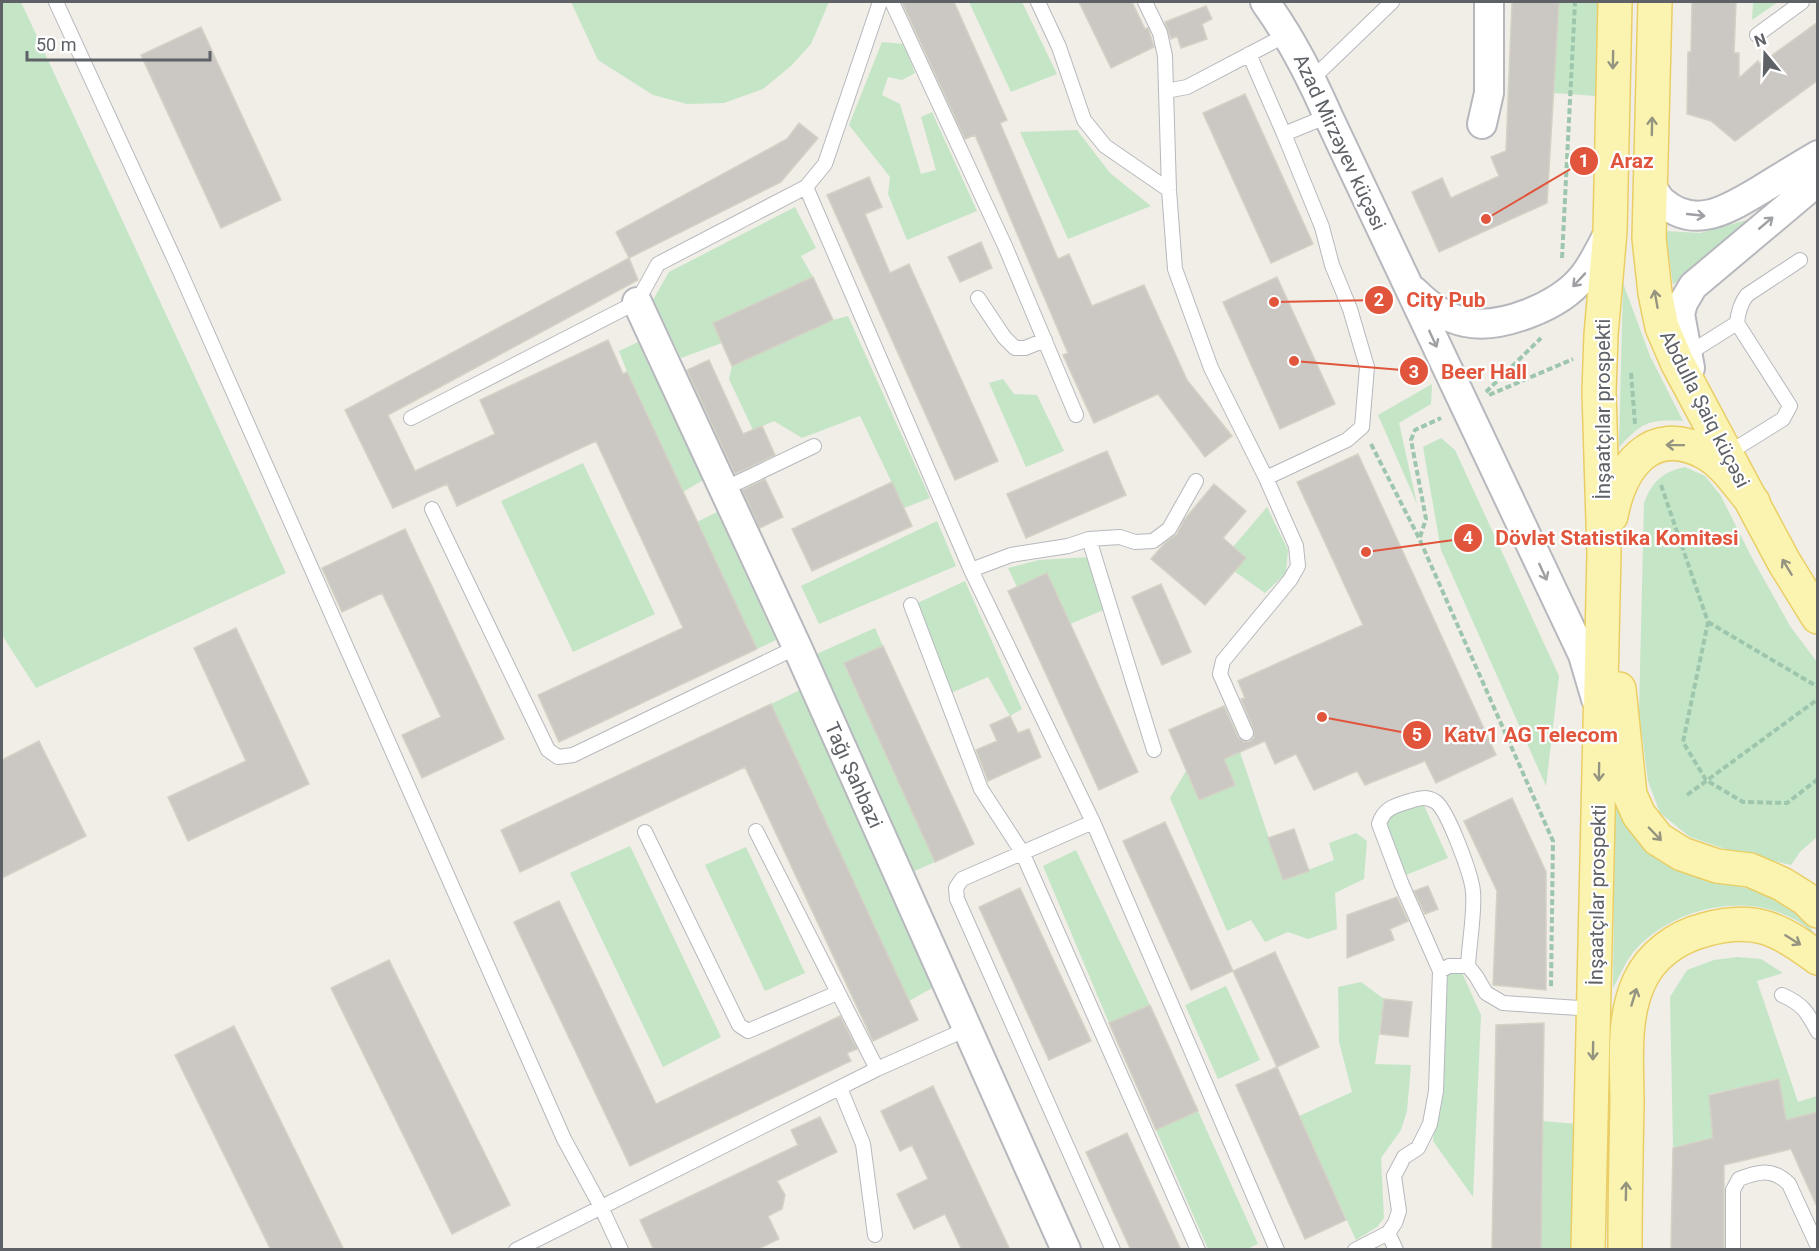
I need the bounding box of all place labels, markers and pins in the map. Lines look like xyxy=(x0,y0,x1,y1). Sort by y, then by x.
callout: Araz xyxy=(1569,141,1666,180)
callout: City Pub xyxy=(1364,280,1497,319)
callout: Beer Hall xyxy=(1399,352,1539,391)
callout: Dövlət Statistika Komitəsi xyxy=(1453,518,1751,557)
callout: Katv1 AG Telecom xyxy=(1402,715,1630,754)

